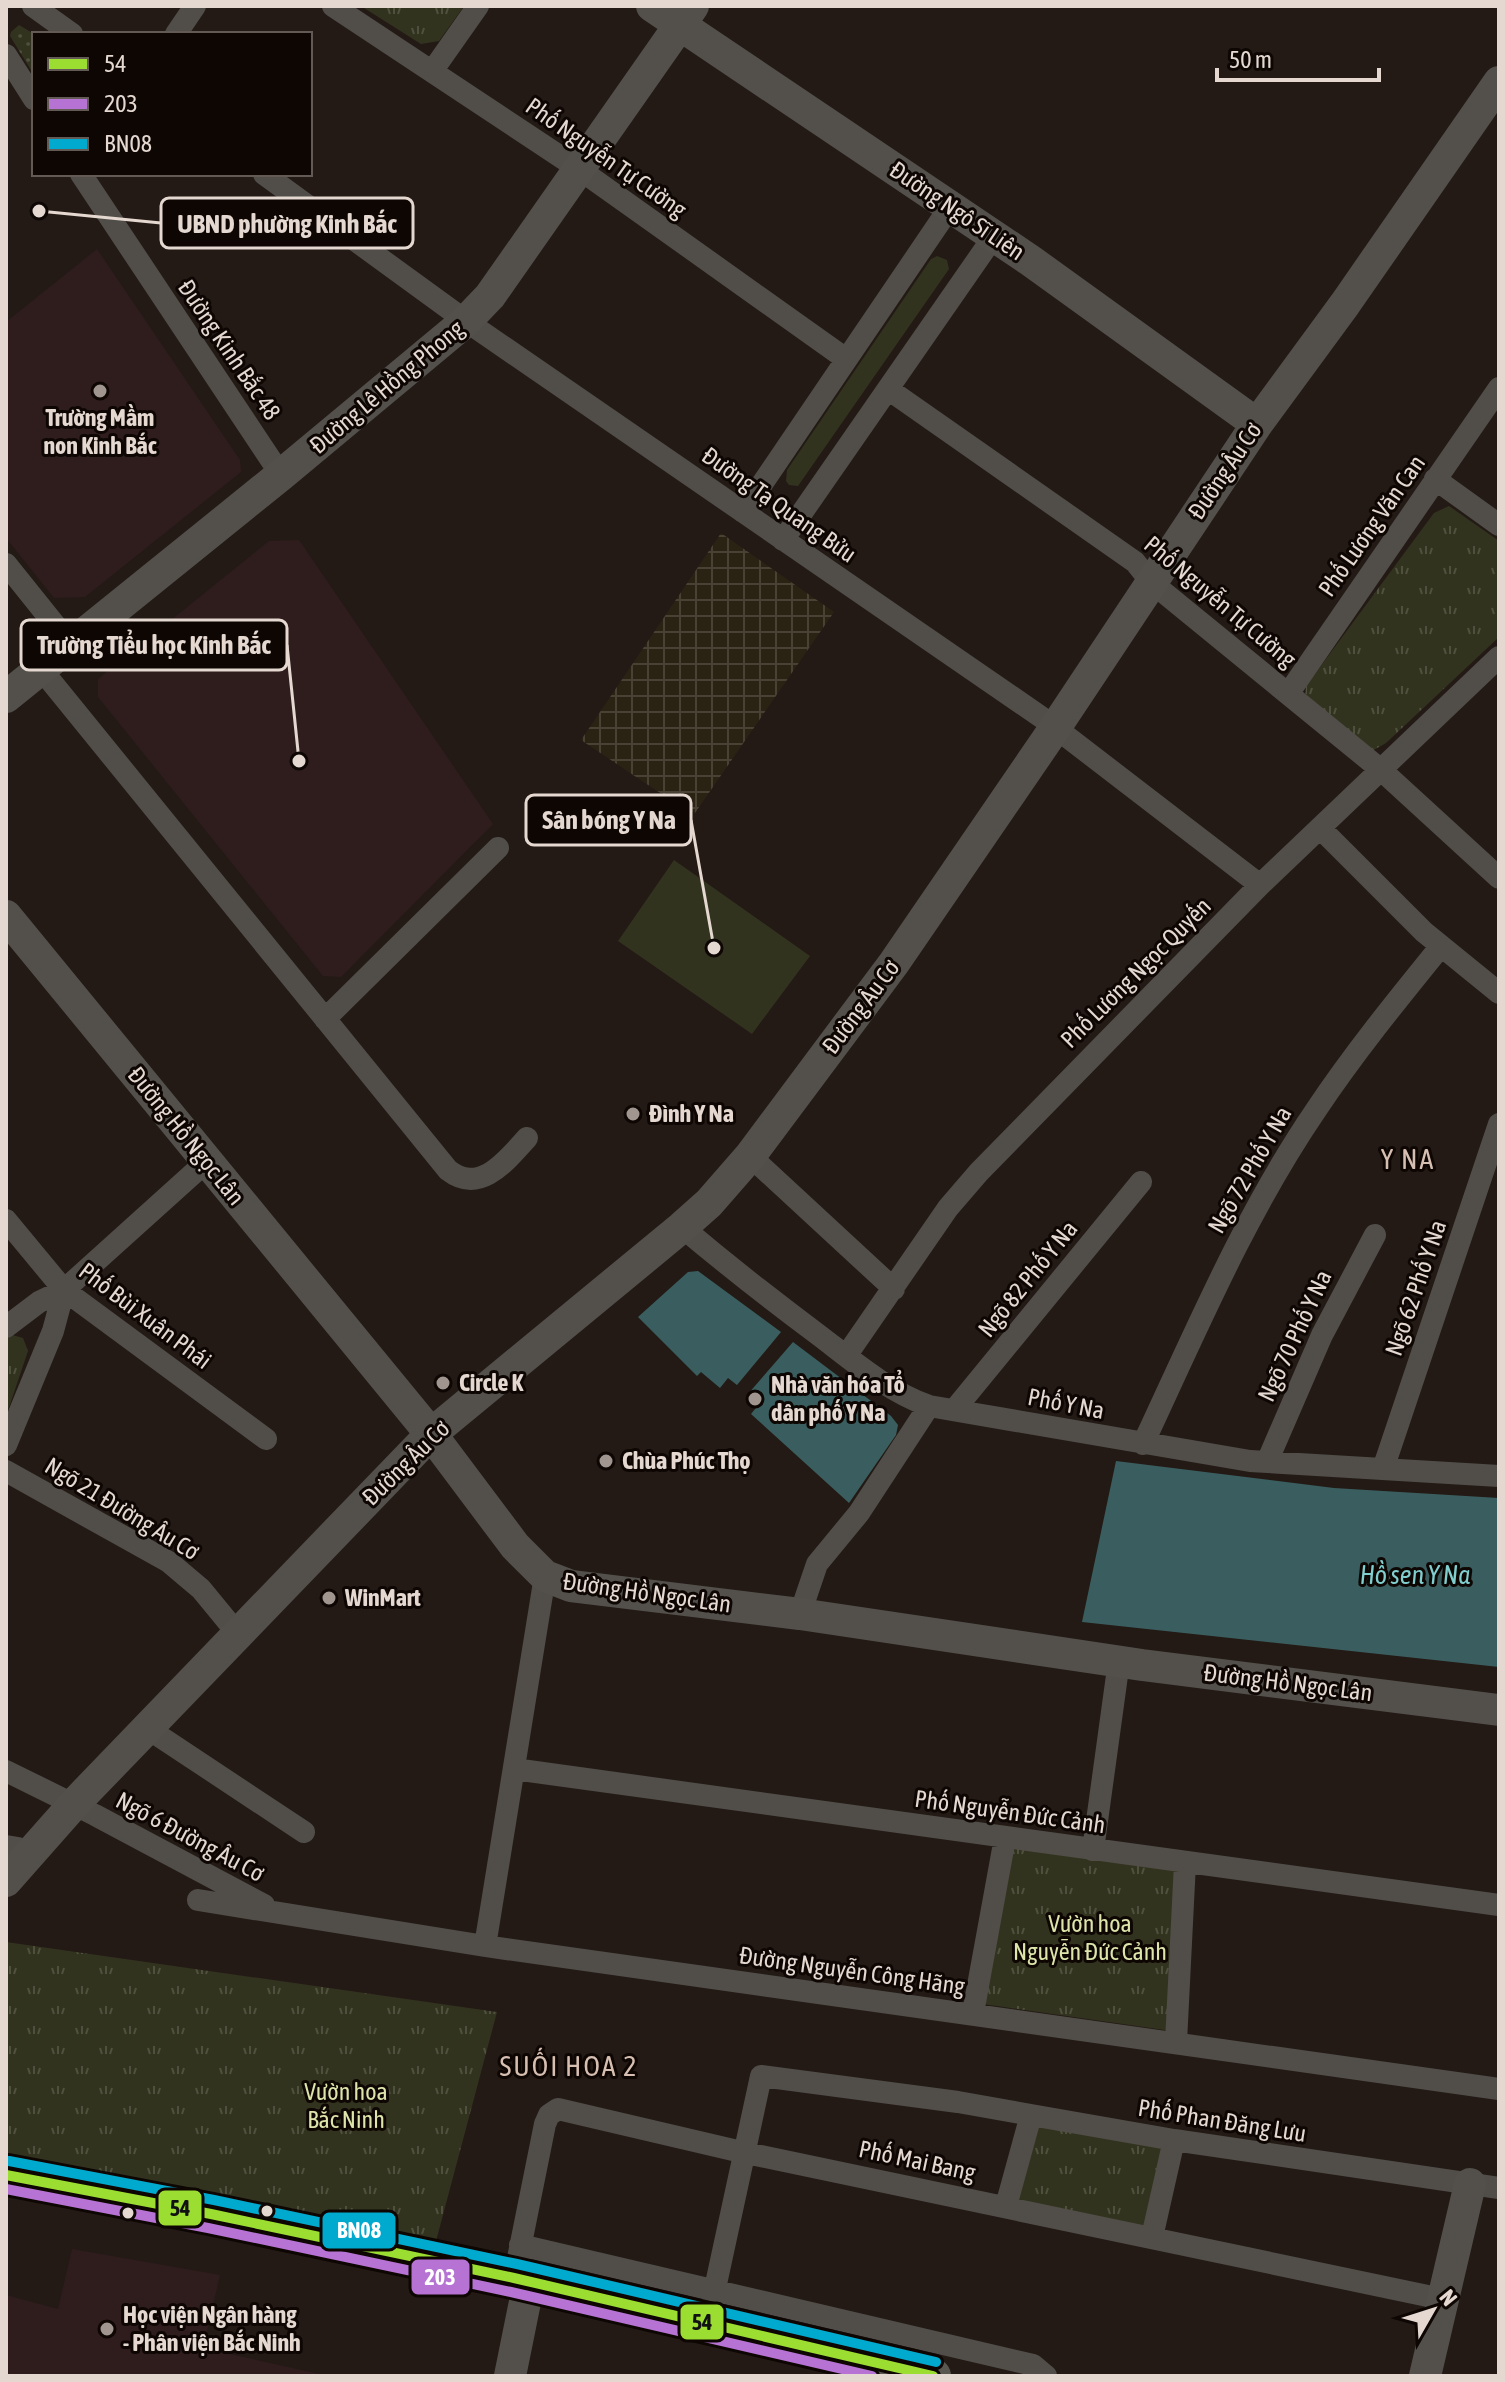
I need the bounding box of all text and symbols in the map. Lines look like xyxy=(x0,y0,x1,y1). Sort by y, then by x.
legend xyxy=(32,32,312,176)
scale bar xyxy=(1217,32,1379,82)
text: 50 m xyxy=(1229,46,1272,73)
text: 54 xyxy=(104,50,127,77)
text: 203 xyxy=(104,90,138,117)
street label: Phố Nguyễn Tự Cường xyxy=(521,92,692,223)
text: BN08 xyxy=(104,130,152,157)
street label: Đường Ngô Sĩ Liên xyxy=(885,156,1030,265)
callout: UBND phường Kinh Bắc xyxy=(161,198,413,248)
text: UBND phường Kinh Bắc xyxy=(177,209,397,239)
street label: Đường Kinh Bắc 48 xyxy=(173,275,286,425)
street label: Đường Lê Hồng Phong xyxy=(304,314,469,459)
marker: Trường Mầm non Kinh Bắc xyxy=(91,382,109,400)
place label: Trường Mầm non Kinh Bắc xyxy=(43,404,157,459)
street label: Đường Âu Cơ xyxy=(1183,417,1267,524)
street label: Đường Tạ Quang Bửu xyxy=(697,441,861,568)
street label: Phố Lương Văn Can xyxy=(1313,450,1430,601)
street label: Phố Nguyễn Tự Cường xyxy=(1139,530,1302,673)
callout: Trường Tiểu học Kinh Bắc xyxy=(21,620,287,670)
text: Trường Tiểu học Kinh Bắc xyxy=(37,629,271,660)
callout: Sân bóng Y Na xyxy=(526,795,691,845)
text: Sân bóng Y Na xyxy=(542,805,676,835)
street label: Phố Lương Ngọc Quyến xyxy=(1055,892,1216,1053)
street label: Đường Âu Cơ xyxy=(817,955,905,1059)
street label: Đường Hồ Ngọc Lân xyxy=(123,1061,250,1210)
place label: Đình Y Na xyxy=(649,1100,734,1127)
street label: Ngõ 72 Phố Y Na xyxy=(1202,1102,1297,1238)
marker: Đình Y Na xyxy=(624,1105,642,1123)
district label: Y NA xyxy=(1381,1143,1435,1175)
street label: Ngõ 82 Phố Y Na xyxy=(973,1215,1083,1342)
street label: Ngõ 62 Phố Y Na xyxy=(1380,1216,1451,1359)
street label: Phố Bùi Xuân Phái xyxy=(74,1257,217,1374)
street label: Ngõ 70 Phố Y Na xyxy=(1252,1266,1337,1406)
place label: Circle K xyxy=(459,1369,524,1396)
place label: Nhà văn hóa Tổ dân phố Y Na xyxy=(771,1369,905,1426)
marker: Circle K xyxy=(434,1374,452,1392)
street label: Phố Y Na xyxy=(1026,1383,1107,1424)
marker: Nhà văn hóa Tổ dân phố Y Na xyxy=(746,1390,764,1408)
street label: Đường Âu Cơ xyxy=(357,1415,455,1511)
place label: Chùa Phúc Thọ xyxy=(622,1447,751,1474)
street label: Ngõ 21 Đường Âu Cơ xyxy=(40,1452,204,1565)
marker: Chùa Phúc Thọ xyxy=(597,1452,615,1470)
water label: Hồ sen Y Na xyxy=(1360,1560,1470,1590)
street label: Đường Hồ Ngọc Lân xyxy=(561,1567,733,1618)
place label: WinMart xyxy=(344,1584,421,1611)
marker: WinMart xyxy=(320,1589,338,1607)
street label: Đường Hồ Ngọc Lân xyxy=(1202,1659,1374,1706)
street label: Phố Nguyễn Đức Cảnh xyxy=(913,1785,1107,1838)
street label: Ngõ 6 Đường Âu Cơ xyxy=(112,1786,269,1887)
park label: Vườn hoa Nguyễn Đức Cảnh xyxy=(1013,1910,1167,1965)
street label: Đường Nguyễn Công Hãng xyxy=(738,1941,967,2000)
district label: SUỐI HOA 2 xyxy=(500,2047,638,2082)
park label: Vườn hoa Bắc Ninh xyxy=(304,2078,388,2133)
street label: Phố Phan Đăng Lưu xyxy=(1136,2094,1308,2147)
street label: Phố Mai Bang xyxy=(856,2135,979,2186)
line badge: 54 xyxy=(157,2189,203,2227)
text: 54 xyxy=(170,2195,190,2221)
unlabelled marker xyxy=(259,2203,275,2219)
unlabelled marker xyxy=(120,2205,136,2221)
line badge: BN08 xyxy=(321,2211,397,2250)
text: BN08 xyxy=(337,2217,381,2243)
line badge: 203 xyxy=(410,2258,471,2296)
text: 203 xyxy=(424,2264,456,2290)
north arrow xyxy=(1393,2270,1473,2350)
text: N xyxy=(1434,2284,1463,2311)
place label: Học viện Ngân hàng - Phân viện Bắc Ninh xyxy=(123,2301,301,2356)
line badge: 54 xyxy=(679,2303,725,2341)
text: 54 xyxy=(692,2309,712,2335)
marker: Học viện Ngân hàng - Phân viện Bắc Ninh xyxy=(98,2320,116,2338)

